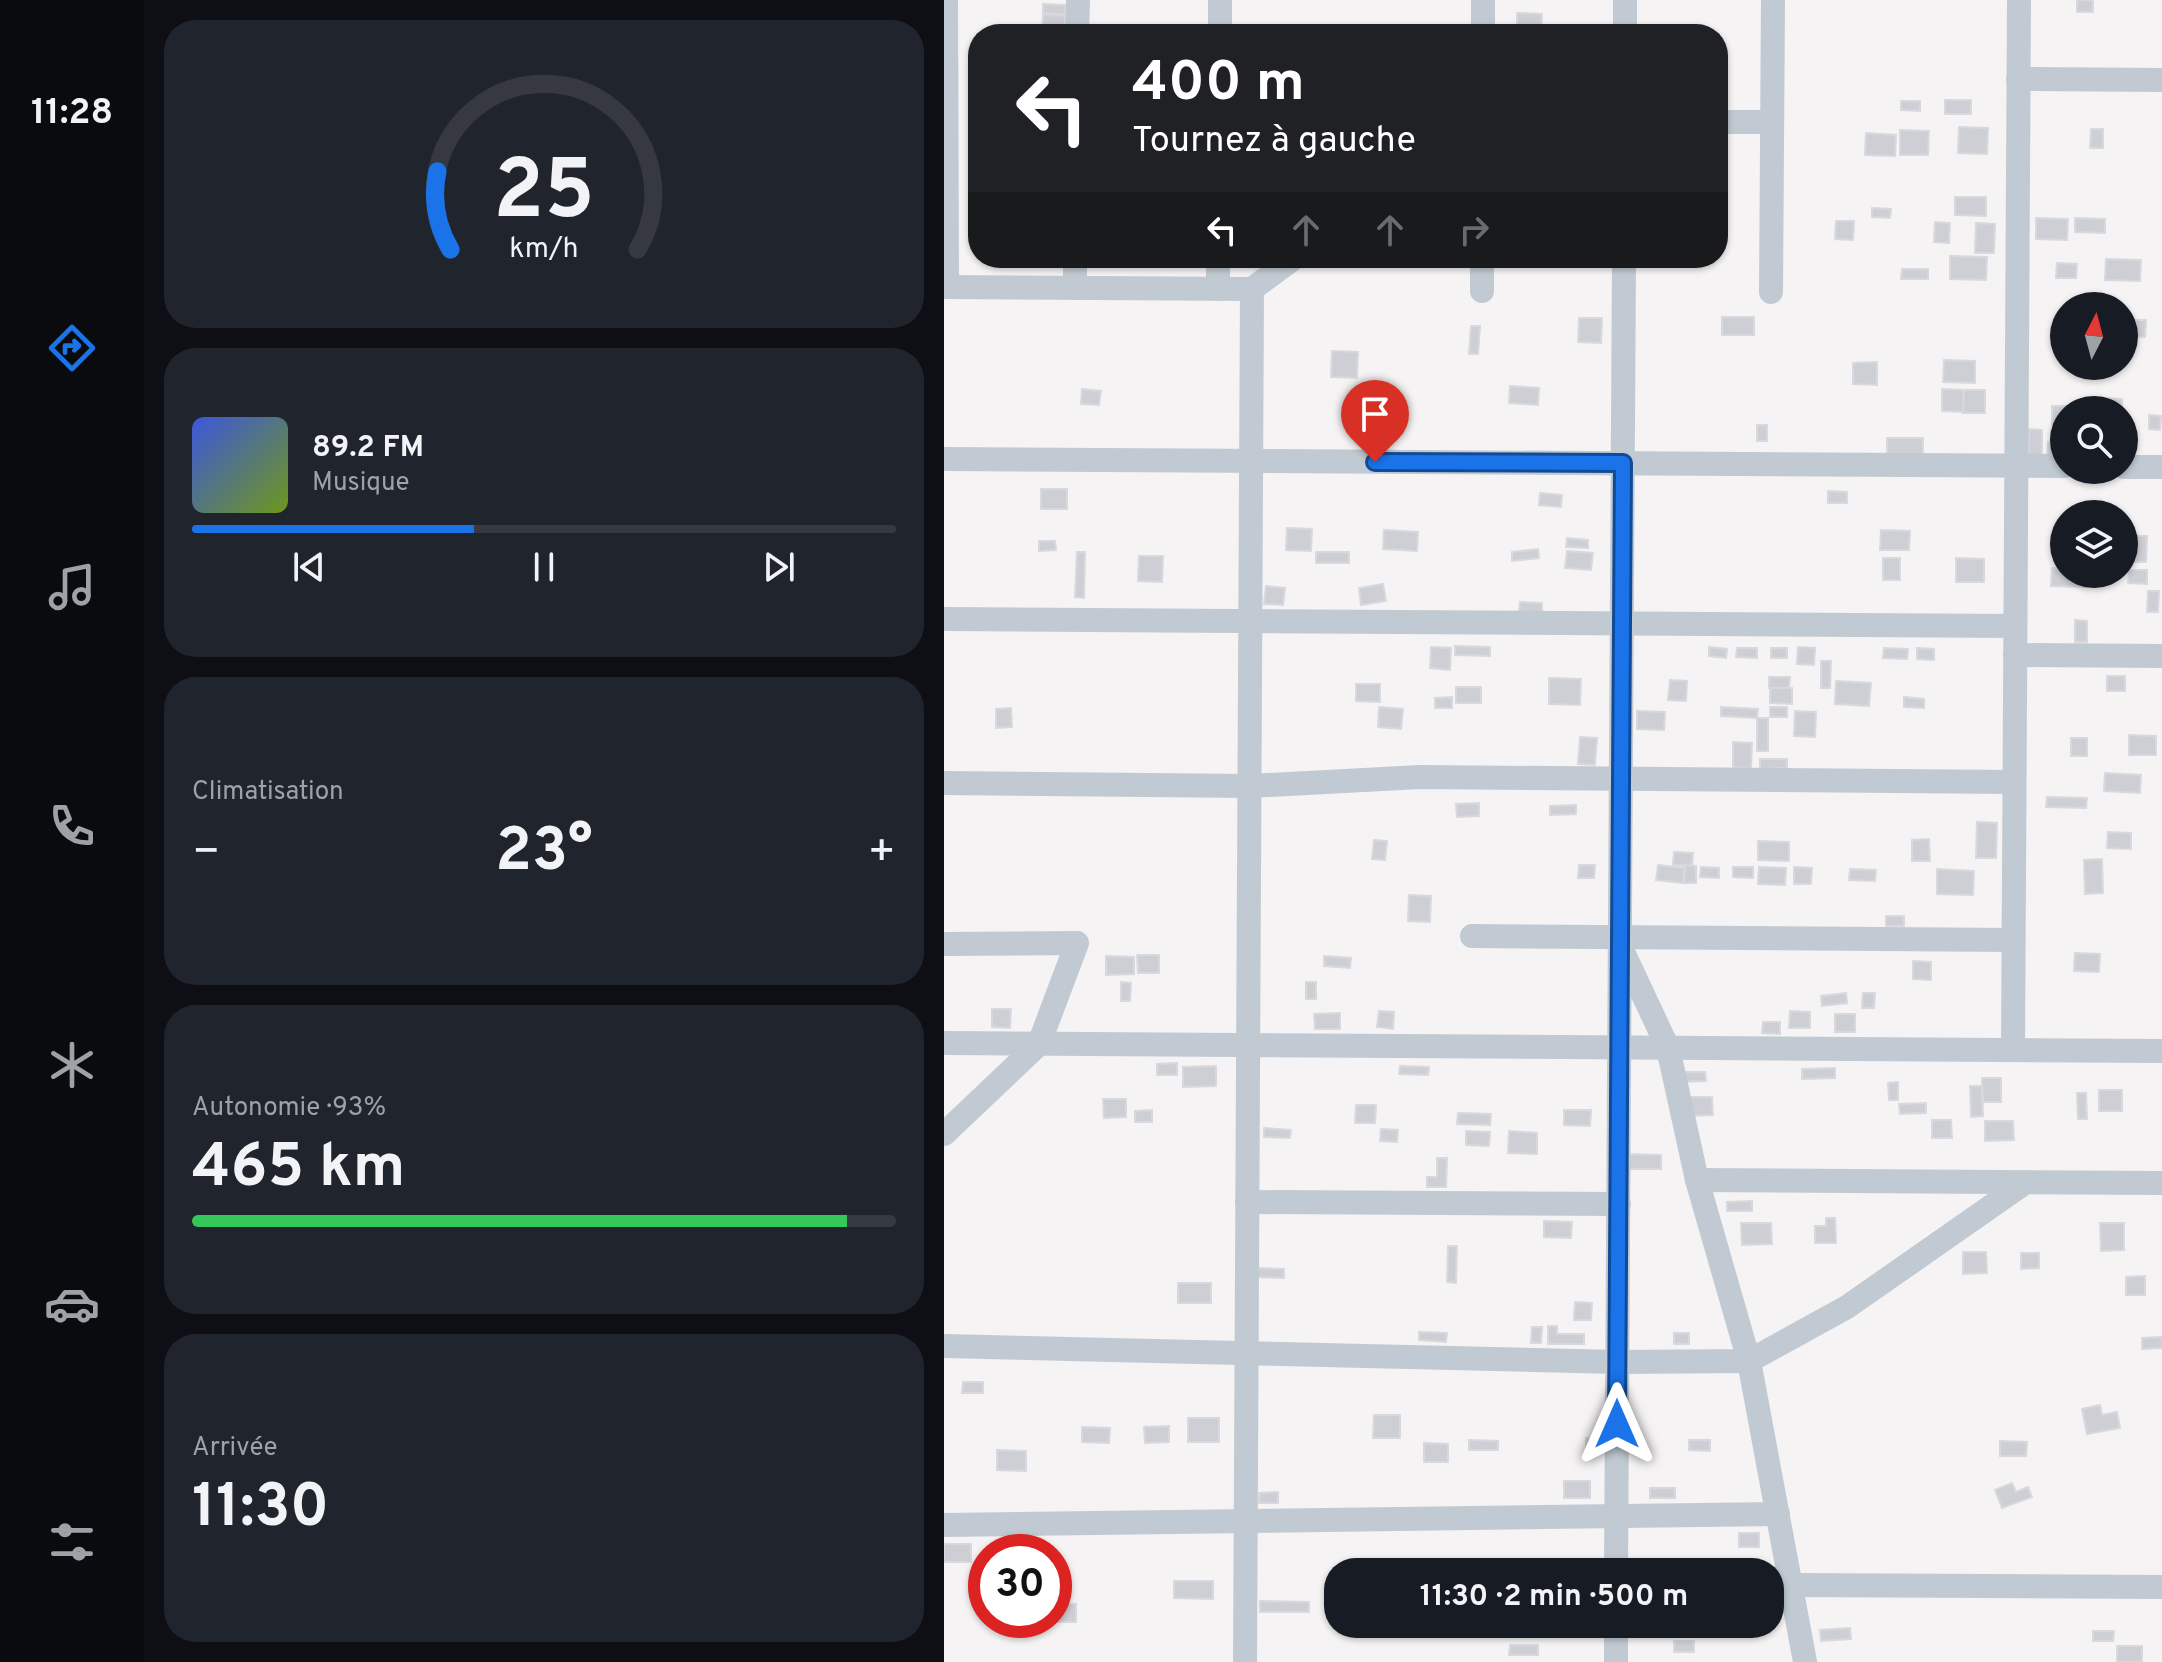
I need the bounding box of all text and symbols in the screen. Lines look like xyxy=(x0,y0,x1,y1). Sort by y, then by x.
text: 400 m xyxy=(1132,50,1305,120)
icon: left xyxy=(1000,56,1104,160)
text: 11:28 xyxy=(31,91,113,137)
text: Tournez à gauche xyxy=(1132,119,1416,165)
text: 25 xyxy=(493,143,595,248)
icon: left xyxy=(1200,208,1244,252)
icon: ahead xyxy=(1284,208,1328,252)
icon: ahead xyxy=(1368,208,1412,252)
icon: right xyxy=(1452,208,1496,252)
text: km/h xyxy=(509,232,579,268)
north arrow xyxy=(2050,292,2138,380)
map controls xyxy=(2050,292,2138,588)
icon: directions xyxy=(44,320,100,376)
pin xyxy=(1341,380,1409,462)
icon: arrive xyxy=(1353,392,1397,436)
button: search xyxy=(2050,396,2138,484)
text: 89.2 FM xyxy=(312,430,424,467)
text: Musique xyxy=(312,467,409,500)
button: layers xyxy=(2050,500,2138,588)
icon: previous xyxy=(287,545,331,589)
icon: pause xyxy=(522,545,566,589)
icon: next xyxy=(757,545,801,589)
icon: music xyxy=(44,559,100,615)
text: Climatisation xyxy=(192,776,344,809)
icon: phone xyxy=(44,798,100,854)
text: 23° xyxy=(495,816,593,892)
text: − xyxy=(192,826,220,882)
text: + xyxy=(868,826,896,882)
icon: climate xyxy=(44,1037,100,1093)
text: Autonomie · 93% xyxy=(192,1092,386,1125)
text: 465 km xyxy=(192,1132,405,1208)
icon: car xyxy=(44,1276,100,1332)
position arrow xyxy=(1575,1382,1659,1466)
text: Arrivée xyxy=(192,1432,277,1465)
text: 11:30 xyxy=(192,1472,329,1548)
icon: filters xyxy=(44,1514,100,1570)
speed limit sign: 30 xyxy=(968,1534,1072,1638)
text: 11:30 · 2 min · 500 m xyxy=(1420,1579,1688,1616)

